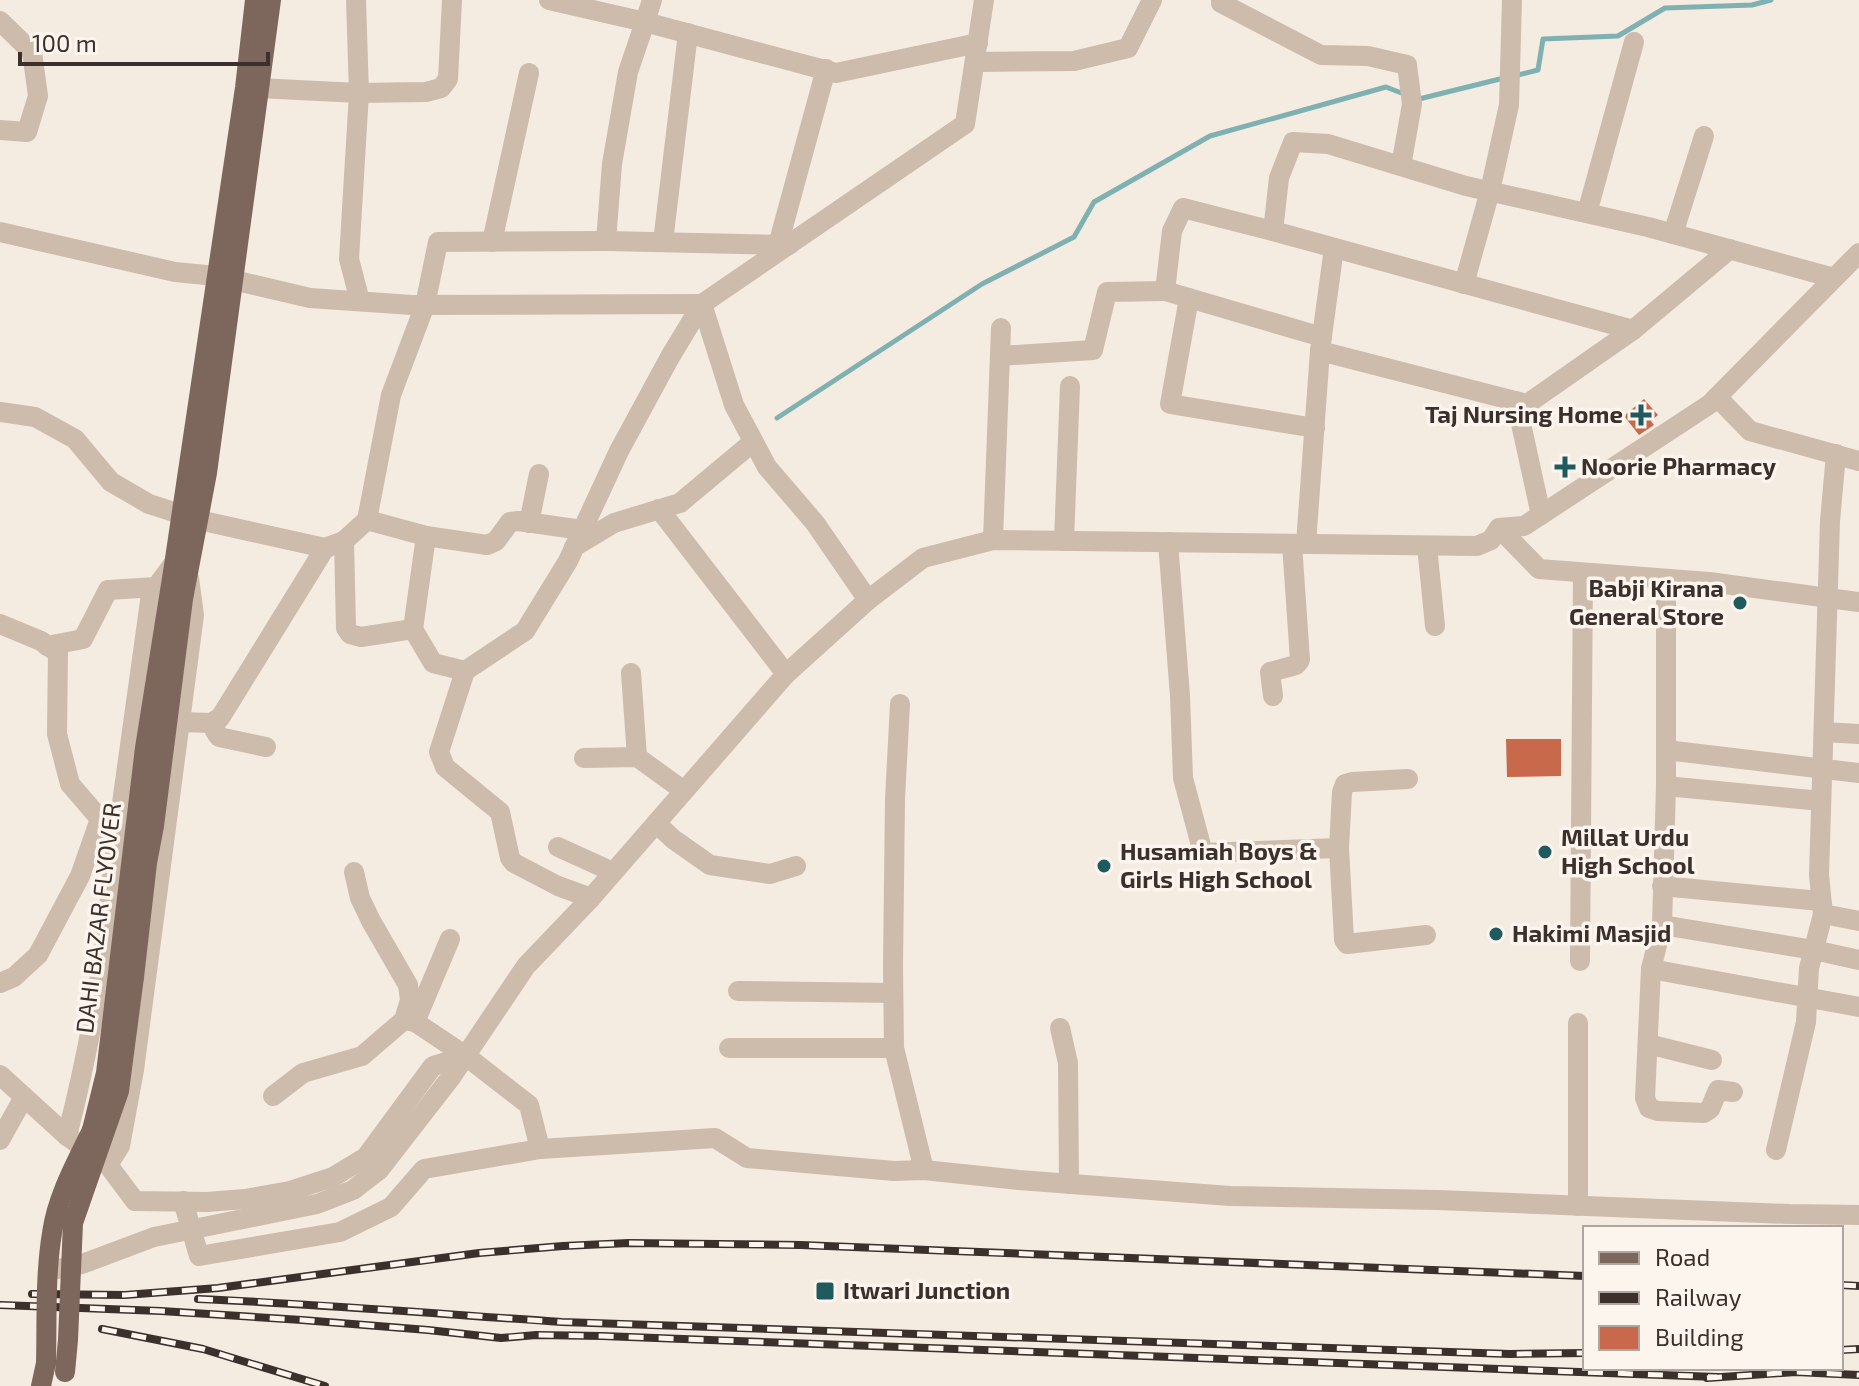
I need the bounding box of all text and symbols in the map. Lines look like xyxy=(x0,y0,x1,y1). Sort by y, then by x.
scale bar xyxy=(20,16,268,66)
text: 100 m xyxy=(32,28,97,57)
place label: Taj Nursing Home xyxy=(1425,399,1623,428)
marker: Taj Nursing Home xyxy=(1630,404,1652,426)
place label: Noorie Pharmacy xyxy=(1581,451,1776,480)
marker: Noorie Pharmacy xyxy=(1556,458,1574,476)
place label: Babji Kirana General Store xyxy=(1569,573,1724,630)
marker: Babji Kirana General Store xyxy=(1731,594,1749,612)
street label: DAHI BAZAR FLYOVER xyxy=(69,801,126,1035)
place label: Millat Urdu High School xyxy=(1561,822,1695,879)
place label: Husamiah Boys & Girls High School xyxy=(1120,836,1317,893)
marker: Millat Urdu High School xyxy=(1536,843,1554,861)
marker: Husamiah Boys & Girls High School xyxy=(1095,857,1113,875)
place label: Hakimi Masjid xyxy=(1512,918,1671,947)
marker: Hakimi Masjid xyxy=(1487,925,1505,943)
legend xyxy=(1583,1226,1843,1370)
text: Road xyxy=(1655,1242,1710,1271)
place label: Itwari Junction xyxy=(843,1275,1010,1304)
marker: Itwari Junction xyxy=(814,1280,836,1302)
text: Railway xyxy=(1655,1282,1742,1311)
text: Building xyxy=(1655,1322,1744,1351)

